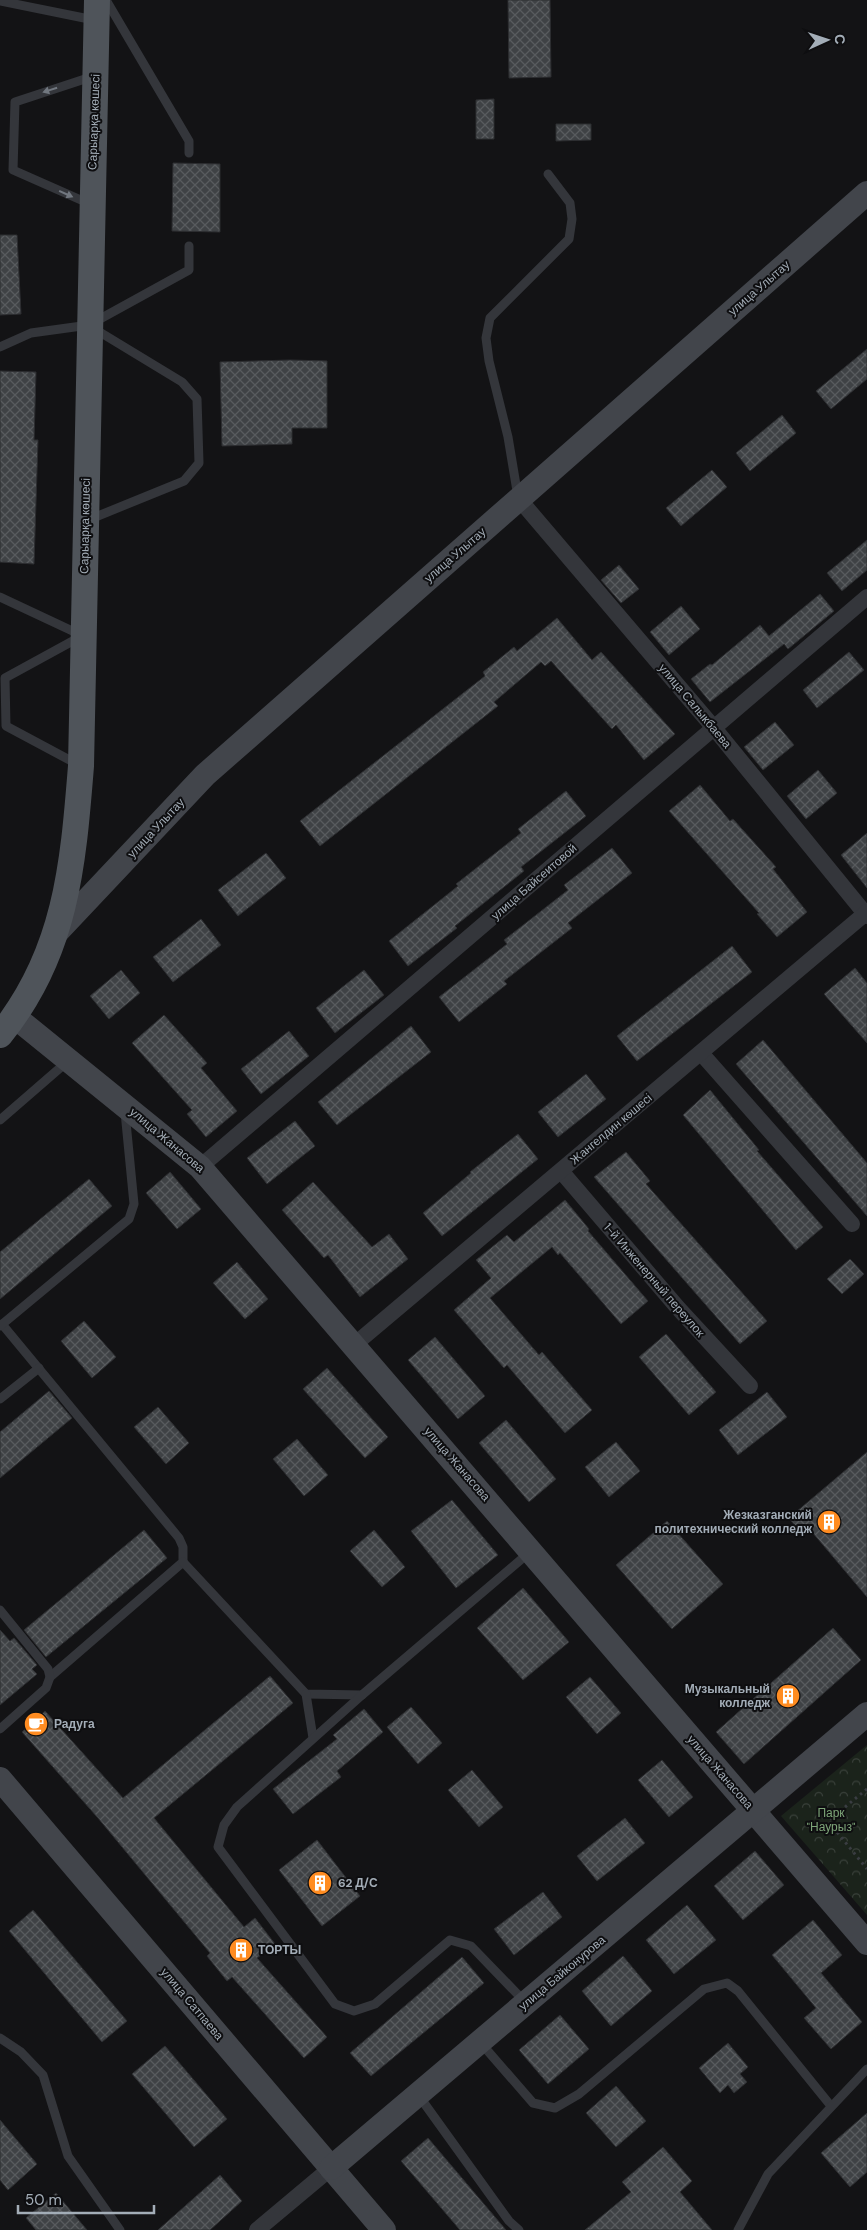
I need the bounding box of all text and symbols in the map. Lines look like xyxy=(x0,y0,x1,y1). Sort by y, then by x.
north arrow xyxy=(802,15,852,65)
text: С xyxy=(831,34,849,45)
street label: Сарыарқа көшесі xyxy=(84,74,104,170)
one-way arrow xyxy=(42,87,57,95)
one-way arrow xyxy=(59,190,73,198)
street label: улица Улытау xyxy=(725,257,793,319)
street label: Сарыарқа көшесі xyxy=(76,478,94,574)
street label: улица Улытау xyxy=(421,524,489,586)
street label: улица Салыкбаева xyxy=(655,660,735,752)
street label: улица Улытау xyxy=(124,795,188,861)
street label: улица Байсеитовой xyxy=(488,840,580,924)
street label: Жангелдин көшесі xyxy=(567,1090,655,1168)
street label: улица Жанасова xyxy=(126,1104,208,1176)
street label: 1-й Инженерный переулок xyxy=(600,1220,709,1341)
street label: улица Жанасова xyxy=(420,1424,494,1505)
place label: Жезказганский политехнический колледж xyxy=(655,1507,812,1537)
building icon: Жезказганский политехнический колледж xyxy=(816,1509,842,1535)
place label: Музыкальный колледж xyxy=(685,1681,770,1711)
building icon: Музыкальный колледж xyxy=(775,1683,801,1709)
cafe icon: Радуга xyxy=(23,1711,49,1737)
place label: Радуга xyxy=(54,1716,95,1732)
street label: улица Жанасова xyxy=(683,1732,757,1813)
park label: Парк "Наурыз" xyxy=(807,1805,856,1835)
building icon: 62 Д/С xyxy=(307,1870,333,1896)
place label: 62 Д/С xyxy=(338,1875,378,1891)
street label: улица Байконурова xyxy=(515,1932,609,2014)
building icon: ТОРТЫ xyxy=(228,1937,254,1963)
place label: ТОРТЫ xyxy=(258,1942,301,1958)
street label: улица Сатпаева xyxy=(157,1965,227,2044)
scale bar xyxy=(18,2182,154,2214)
text: 50 m xyxy=(25,2190,62,2210)

